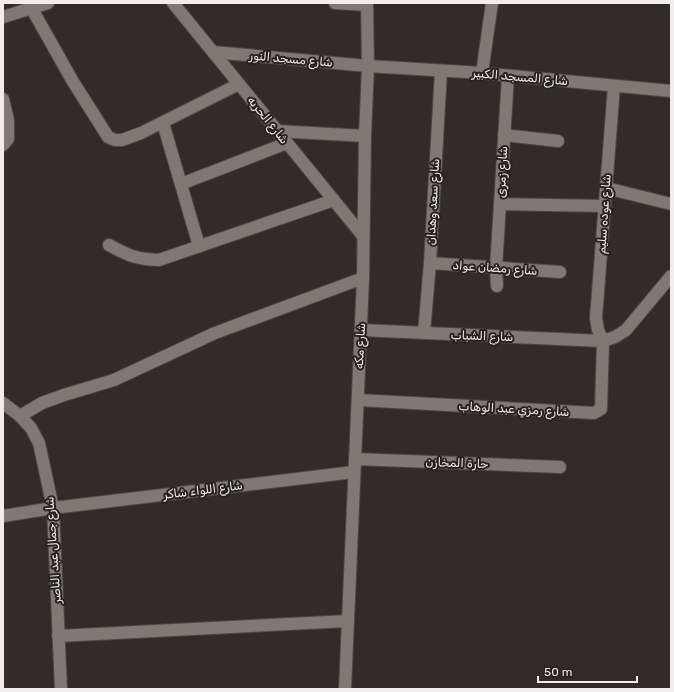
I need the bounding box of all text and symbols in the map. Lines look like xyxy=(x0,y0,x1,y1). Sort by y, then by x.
street label: شارع مسجد النور xyxy=(248,48,333,72)
street label: شارع المسجد الكبير xyxy=(470,66,569,90)
street label: شارع الحريه xyxy=(243,93,291,148)
street label: شارع زمرى xyxy=(494,146,512,198)
street label: شارع سعد وهدان xyxy=(424,158,444,246)
street label: شارع عوده سليم xyxy=(594,173,616,255)
street label: شارع رمضان عواد xyxy=(452,258,538,280)
street label: شارع مكه xyxy=(352,322,370,370)
street label: شارع الشباب xyxy=(450,328,514,346)
street label: شارع رمزي عبد الوهاب xyxy=(458,399,570,421)
street label: حارة المخازن xyxy=(425,455,489,472)
street label: شارع اللواء شاكر xyxy=(162,478,244,504)
street label: شارع جمال عبد الناصر xyxy=(42,496,66,605)
scale bar xyxy=(538,658,637,684)
text: 50 m xyxy=(544,665,572,679)

